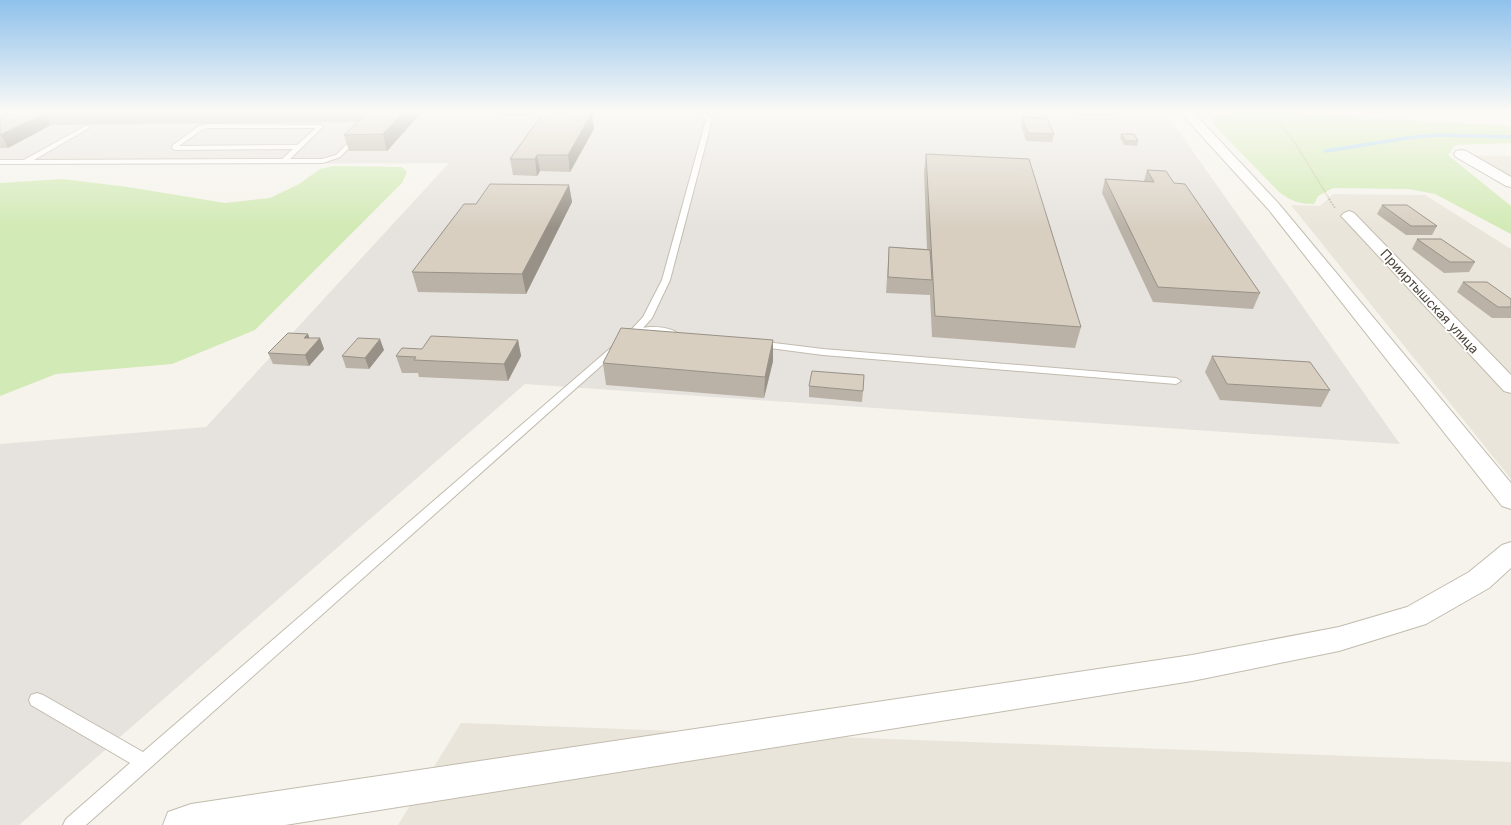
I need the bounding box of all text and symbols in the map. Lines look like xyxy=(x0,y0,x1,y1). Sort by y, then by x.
street label: Прииртышская улица xyxy=(1377,245,1483,357)

